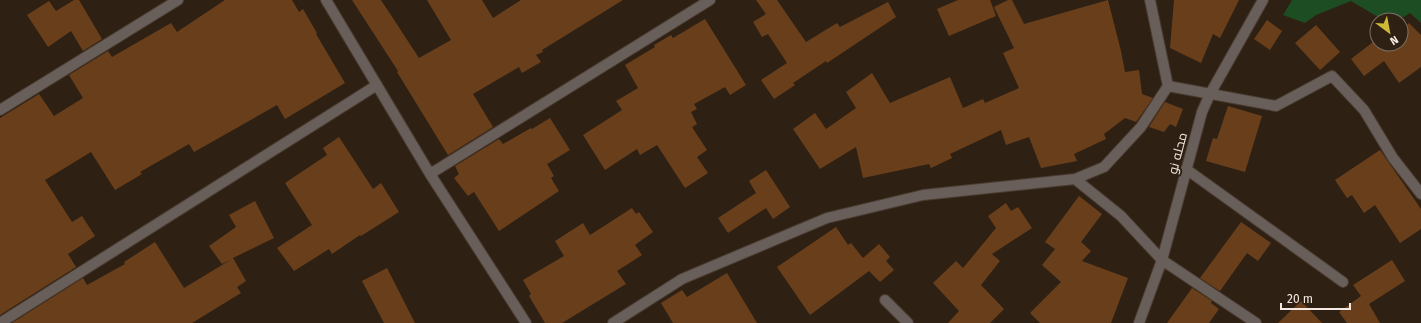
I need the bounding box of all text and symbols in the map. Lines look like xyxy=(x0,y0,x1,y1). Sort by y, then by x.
north arrow xyxy=(1369,12,1409,52)
text: N xyxy=(1387,33,1401,48)
street label: محله نو xyxy=(1165,131,1190,175)
scale bar xyxy=(1281,285,1350,311)
text: 20 m xyxy=(1287,292,1313,306)

